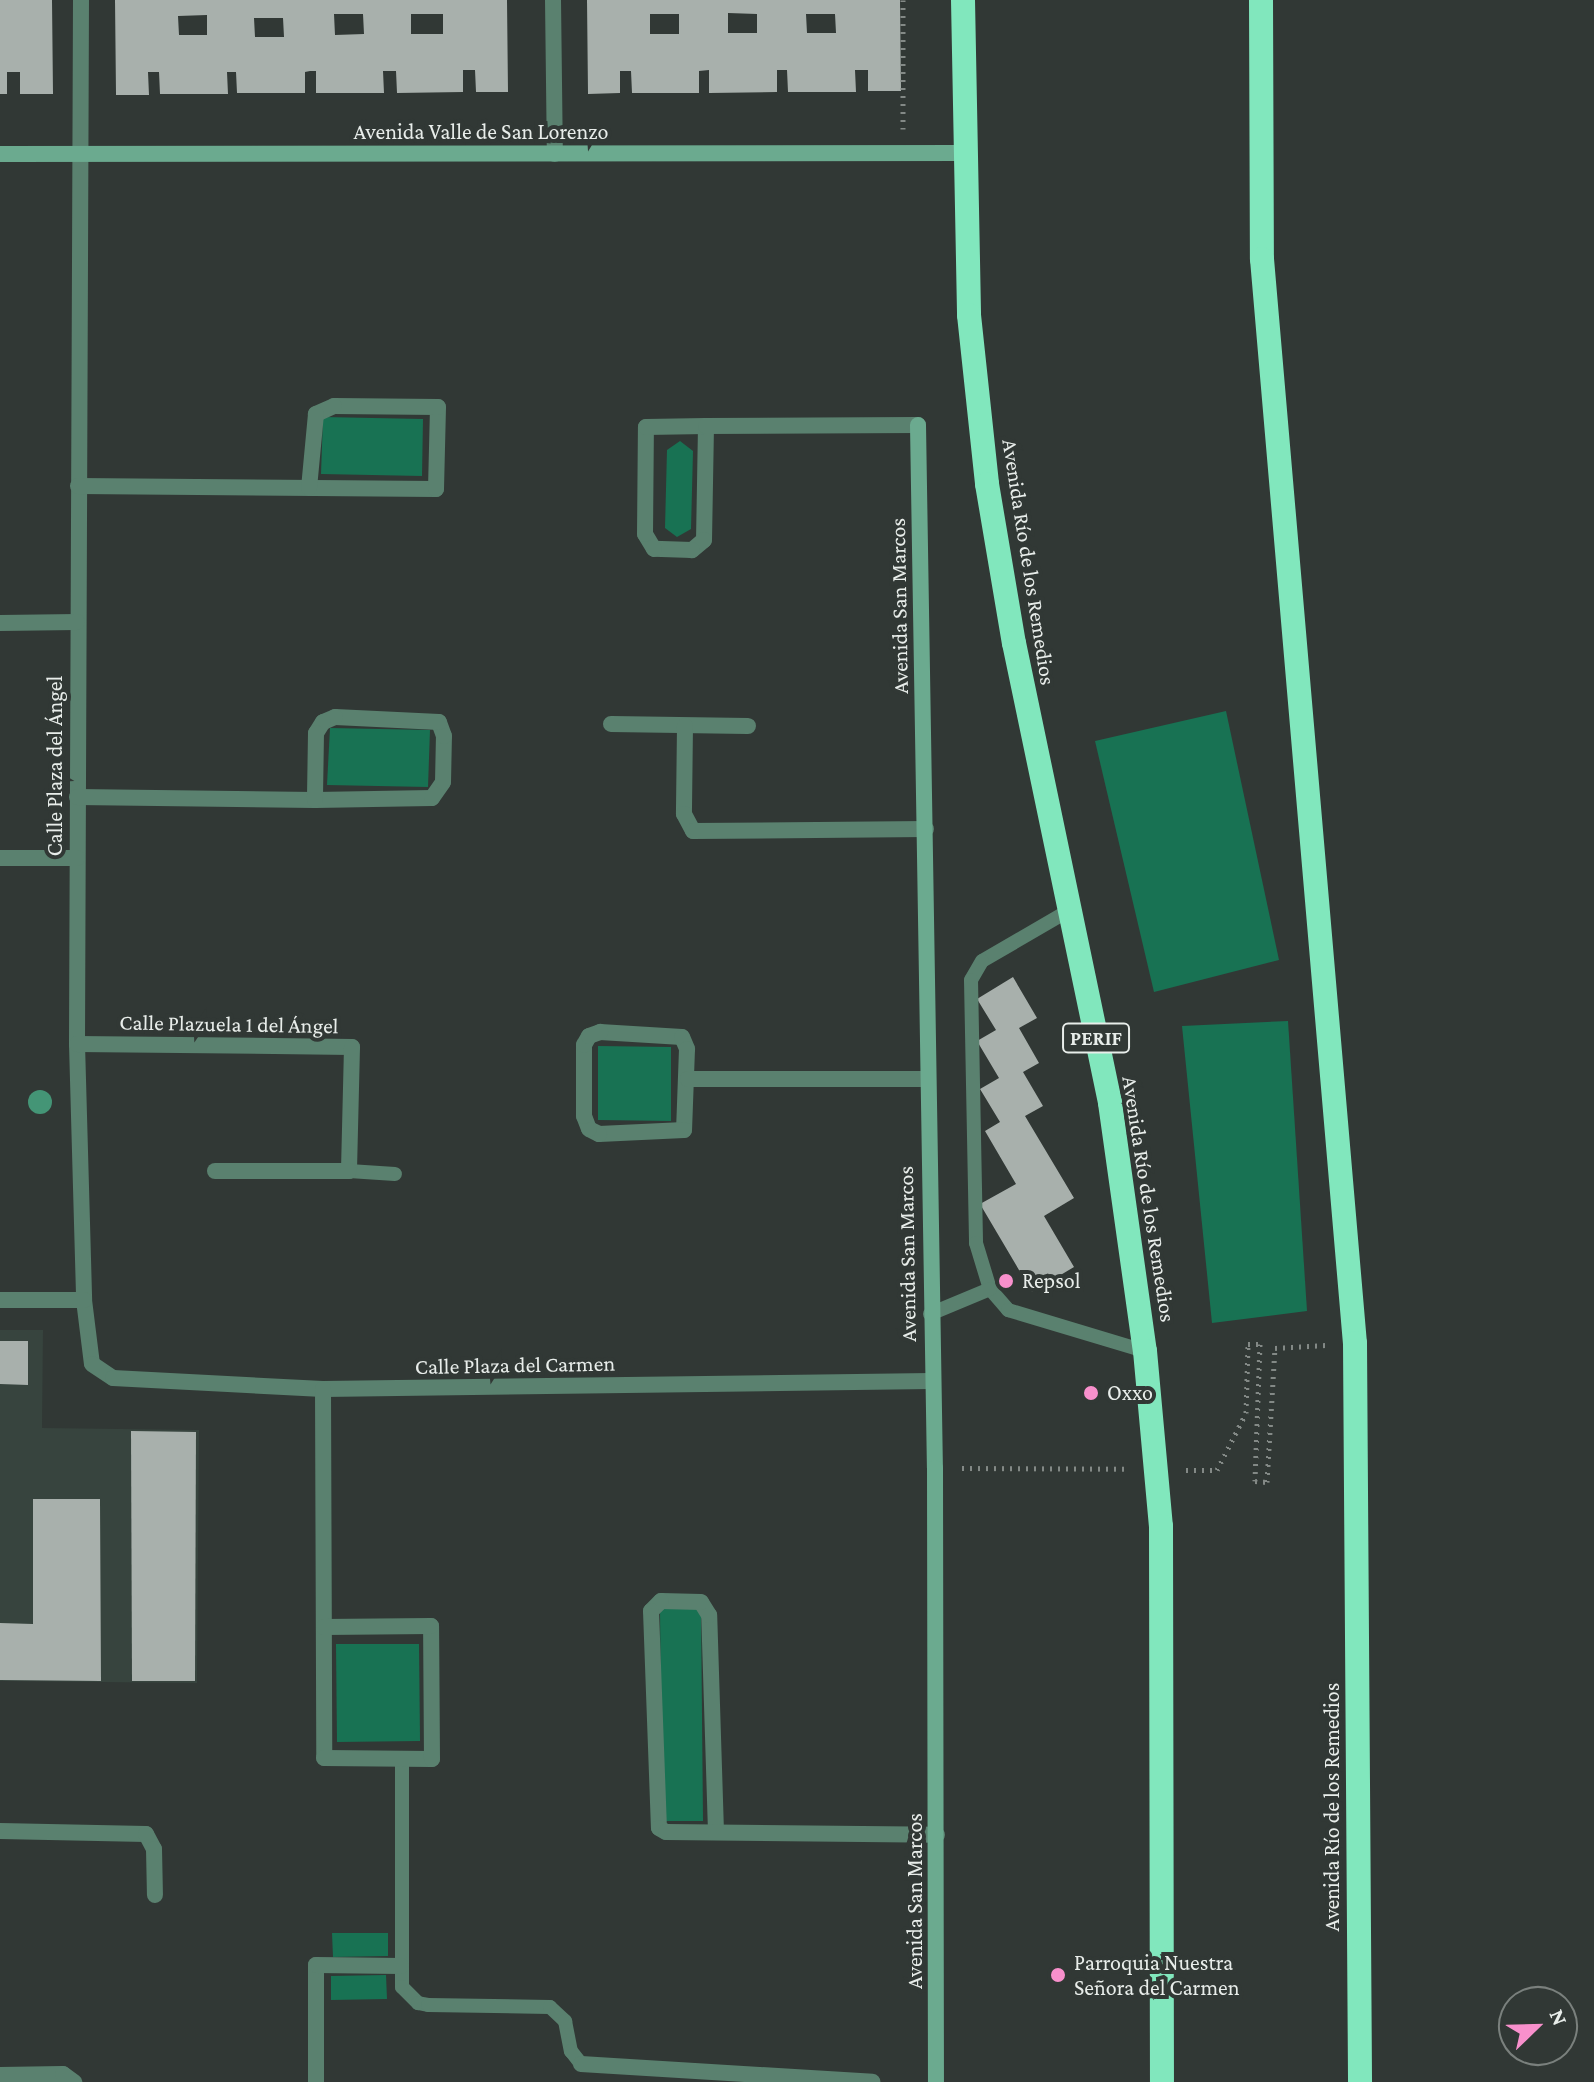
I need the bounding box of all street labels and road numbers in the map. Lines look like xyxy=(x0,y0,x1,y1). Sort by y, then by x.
street label: Avenida Valle de San Lorenzo xyxy=(354,119,608,145)
street label: Avenida Río de los Remedios xyxy=(997,437,1061,687)
street label: Avenida San Marcos xyxy=(884,518,914,694)
street label: Calle Plaza del Ángel xyxy=(42,676,68,856)
street label: Calle Plazuela 1 del Ángel xyxy=(119,1009,339,1039)
road number: PERIF xyxy=(1062,1022,1130,1054)
street label: Avenida Río de los Remedios xyxy=(1117,1074,1181,1324)
street label: Avenida San Marcos xyxy=(892,1166,922,1342)
street label: Calle Plaza del Carmen xyxy=(415,1350,615,1380)
street label: Avenida Río de los Remedios xyxy=(1319,1683,1345,1931)
street label: Avenida San Marcos xyxy=(902,1813,928,1989)

